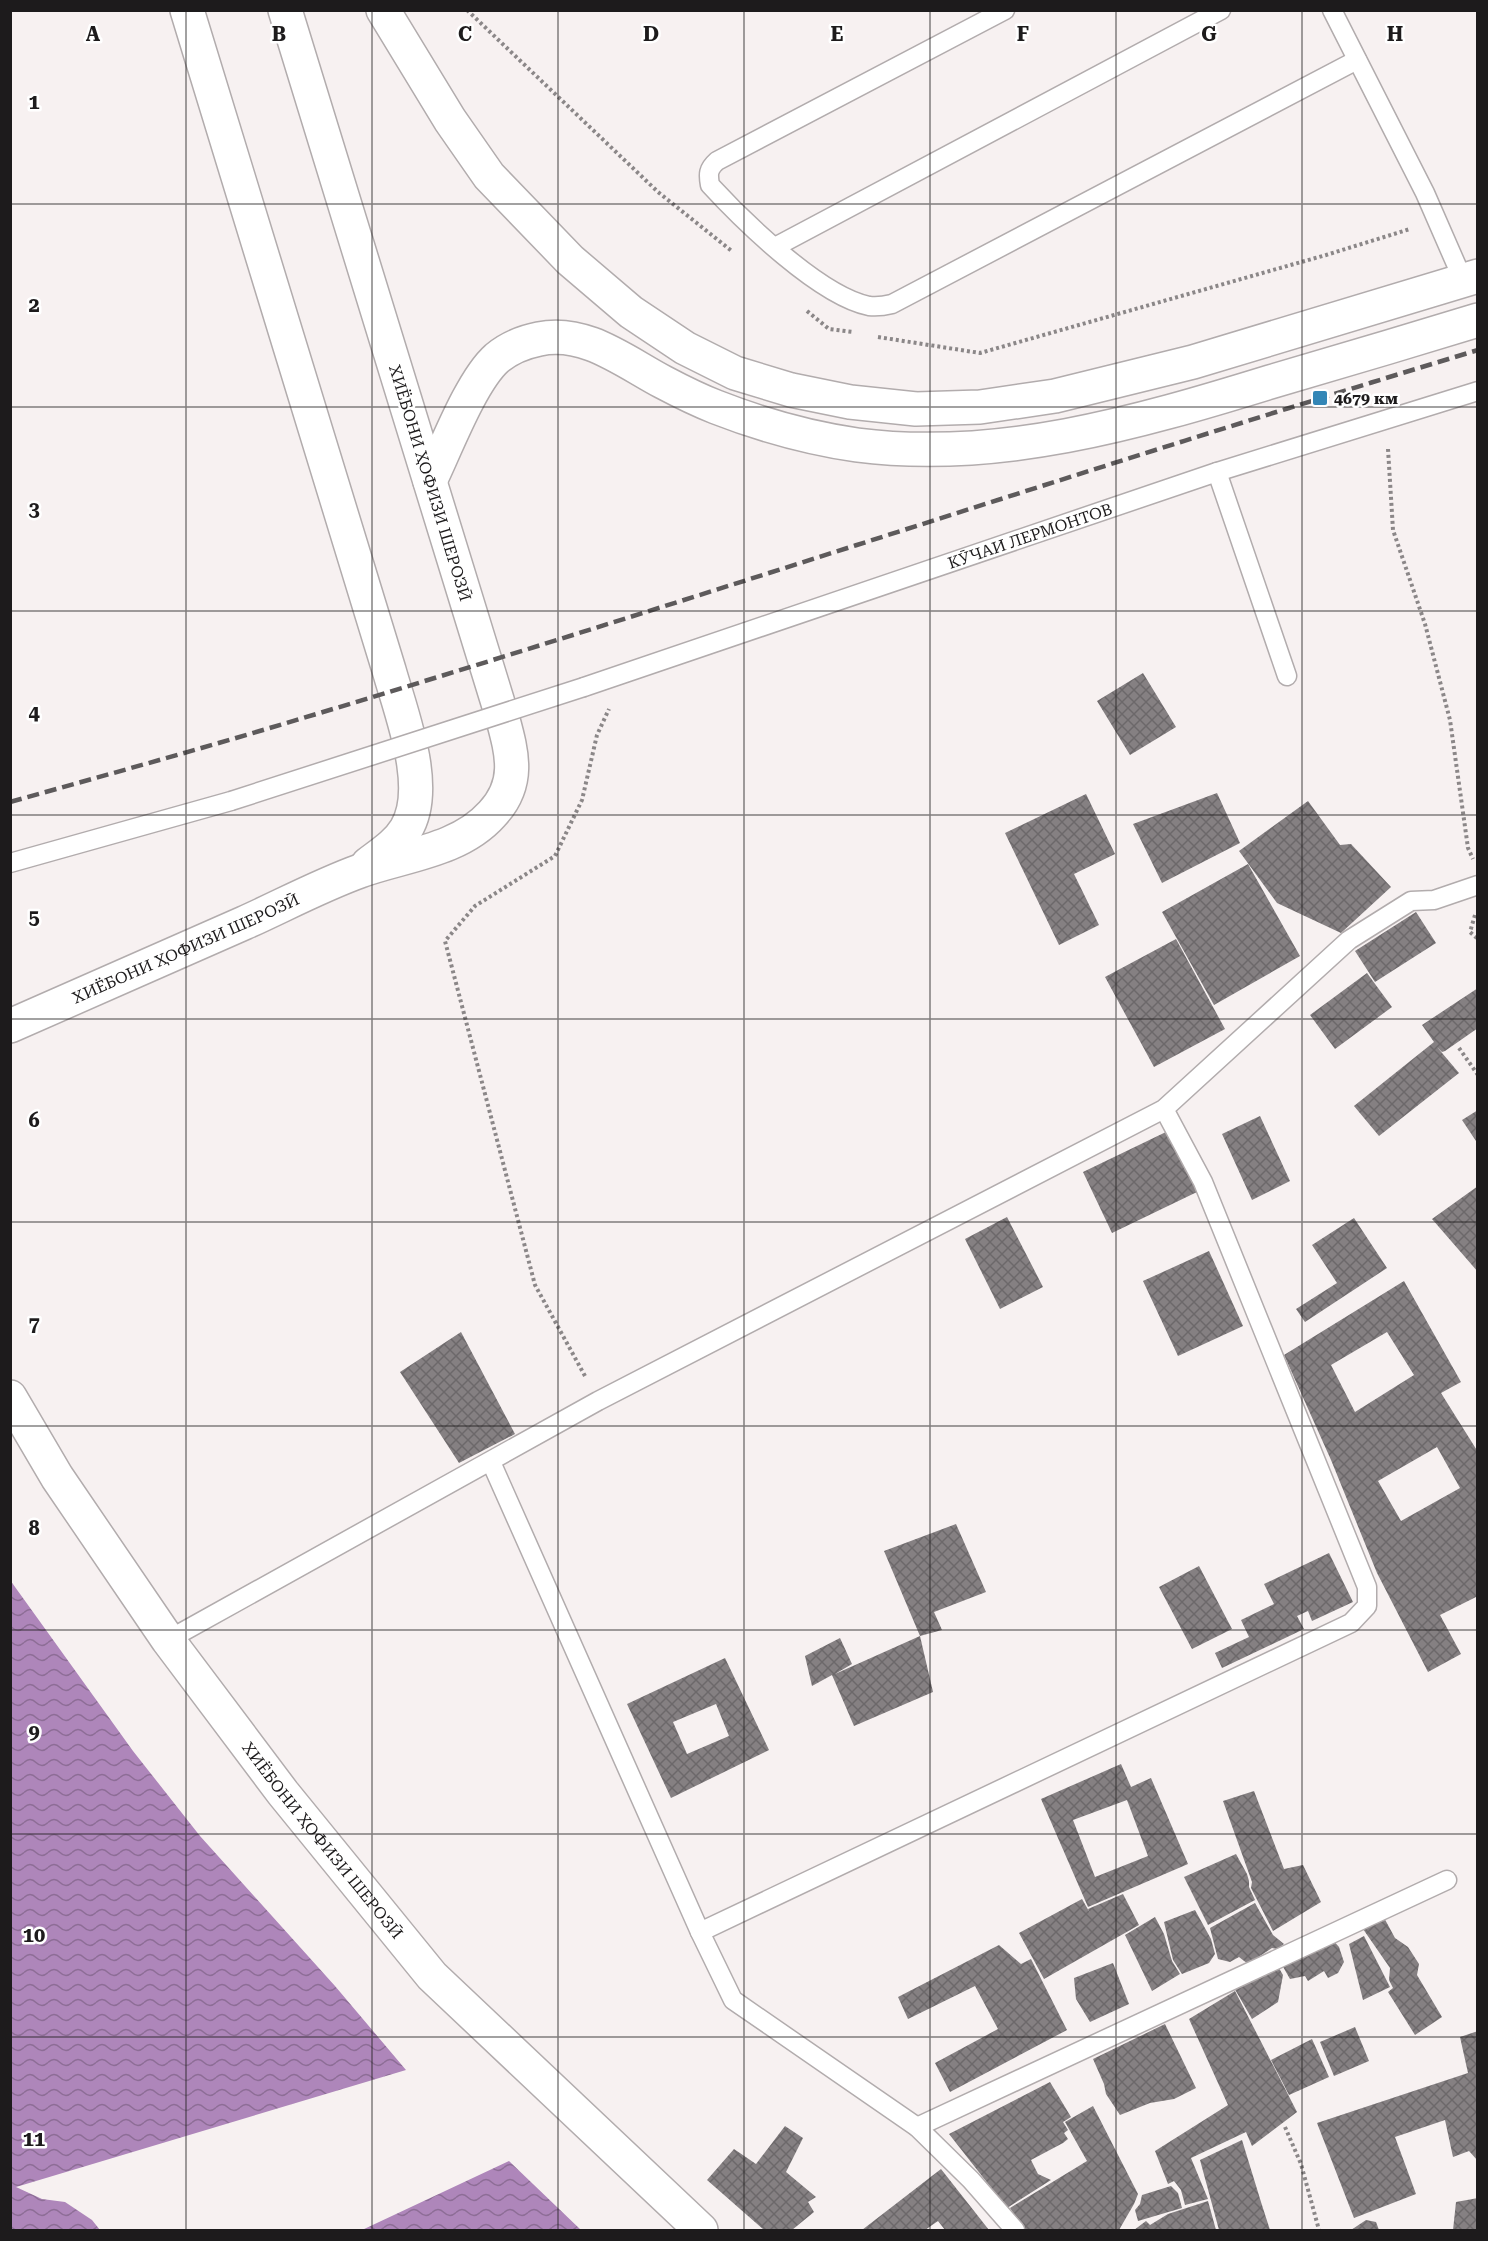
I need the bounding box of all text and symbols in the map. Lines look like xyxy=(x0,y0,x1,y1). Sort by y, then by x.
text: A xyxy=(86,22,101,46)
text: B xyxy=(272,22,286,46)
text: C xyxy=(458,22,472,46)
text: D xyxy=(643,22,659,46)
text: E xyxy=(831,22,844,46)
text: F xyxy=(1017,22,1029,46)
text: G xyxy=(1201,22,1217,46)
text: H xyxy=(1387,22,1403,46)
text: 1 xyxy=(28,90,40,114)
text: 2 xyxy=(28,293,40,317)
street label: ХИЁБОНИ ҲОФИЗИ ШЕРОЗӢ xyxy=(385,362,475,604)
marker: 4679 км xyxy=(1311,389,1329,407)
place label: 4679 км xyxy=(1334,389,1398,408)
text: 3 xyxy=(28,497,40,521)
street label: КӮЧАИ ЛЕРМОНТОВ xyxy=(945,499,1115,572)
text: 4 xyxy=(28,701,40,725)
street label: ХИЁБОНИ ҲОФИЗИ ШЕРОЗӢ xyxy=(69,889,302,1007)
text: 5 xyxy=(28,905,40,929)
text: 6 xyxy=(28,1108,40,1132)
text: 7 xyxy=(28,1312,40,1336)
text: 8 xyxy=(28,1516,40,1540)
text: 9 xyxy=(28,1720,40,1744)
street label: ХИЁБОНИ ҲОФИЗИ ШЕРОЗӢ xyxy=(238,1738,407,1942)
text: 10 xyxy=(23,1923,45,1947)
text: 11 xyxy=(23,2127,45,2151)

